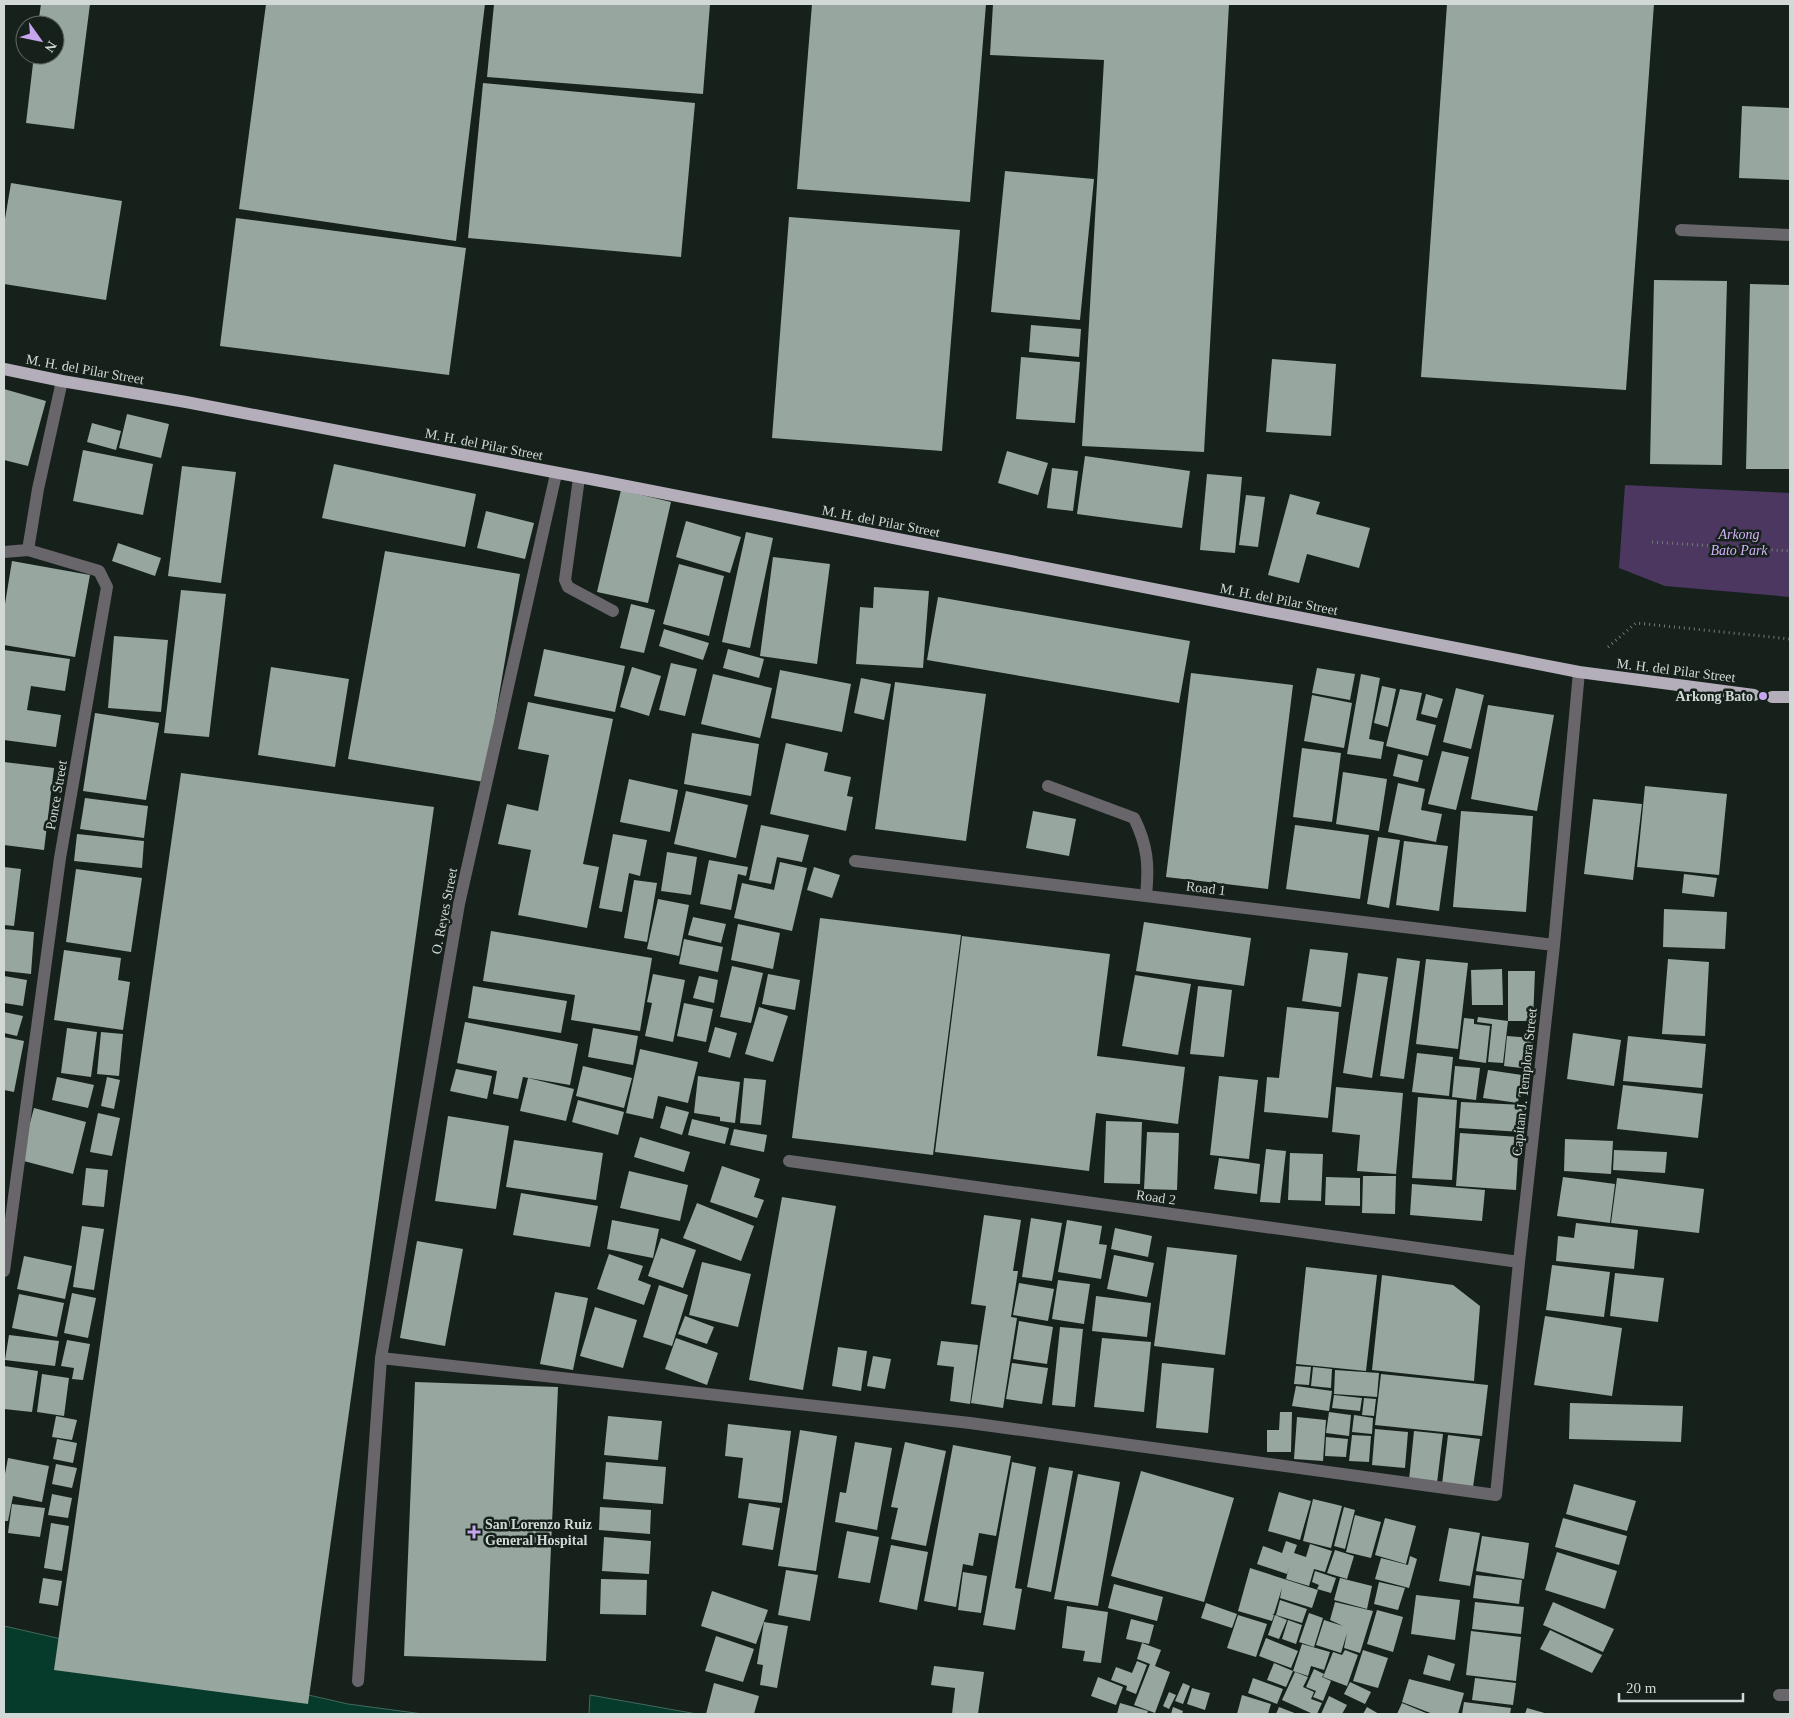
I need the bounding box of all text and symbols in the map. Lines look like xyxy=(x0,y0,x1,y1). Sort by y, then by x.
north arrow xyxy=(15,15,65,65)
text: N xyxy=(41,38,60,55)
street label: M. H. del Pilar Street xyxy=(25,352,145,387)
street label: M. H. del Pilar Street xyxy=(424,426,544,463)
street label: M. H. del Pilar Street xyxy=(821,503,941,540)
park label: Arkong Bato Park xyxy=(1710,527,1768,558)
street label: M. H. del Pilar Street xyxy=(1219,581,1339,618)
street label: M. H. del Pilar Street xyxy=(1616,656,1736,685)
place label: Arkong Bato xyxy=(1676,689,1753,704)
marker: Arkong Bato xyxy=(1757,690,1769,702)
street label: Ponce Street xyxy=(43,759,70,831)
street label: O. Reyes Street xyxy=(429,867,460,955)
street label: Road 1 xyxy=(1185,879,1227,898)
street label: Capitan J. Templora Street xyxy=(1509,1007,1540,1157)
street label: Road 2 xyxy=(1135,1187,1177,1208)
place label: San Lorenzo Ruiz General Hospital xyxy=(485,1517,592,1548)
marker: San Lorenzo Ruiz General Hospital xyxy=(467,1525,481,1539)
scale bar xyxy=(1619,1670,1743,1702)
text: 20 m xyxy=(1626,1680,1657,1696)

